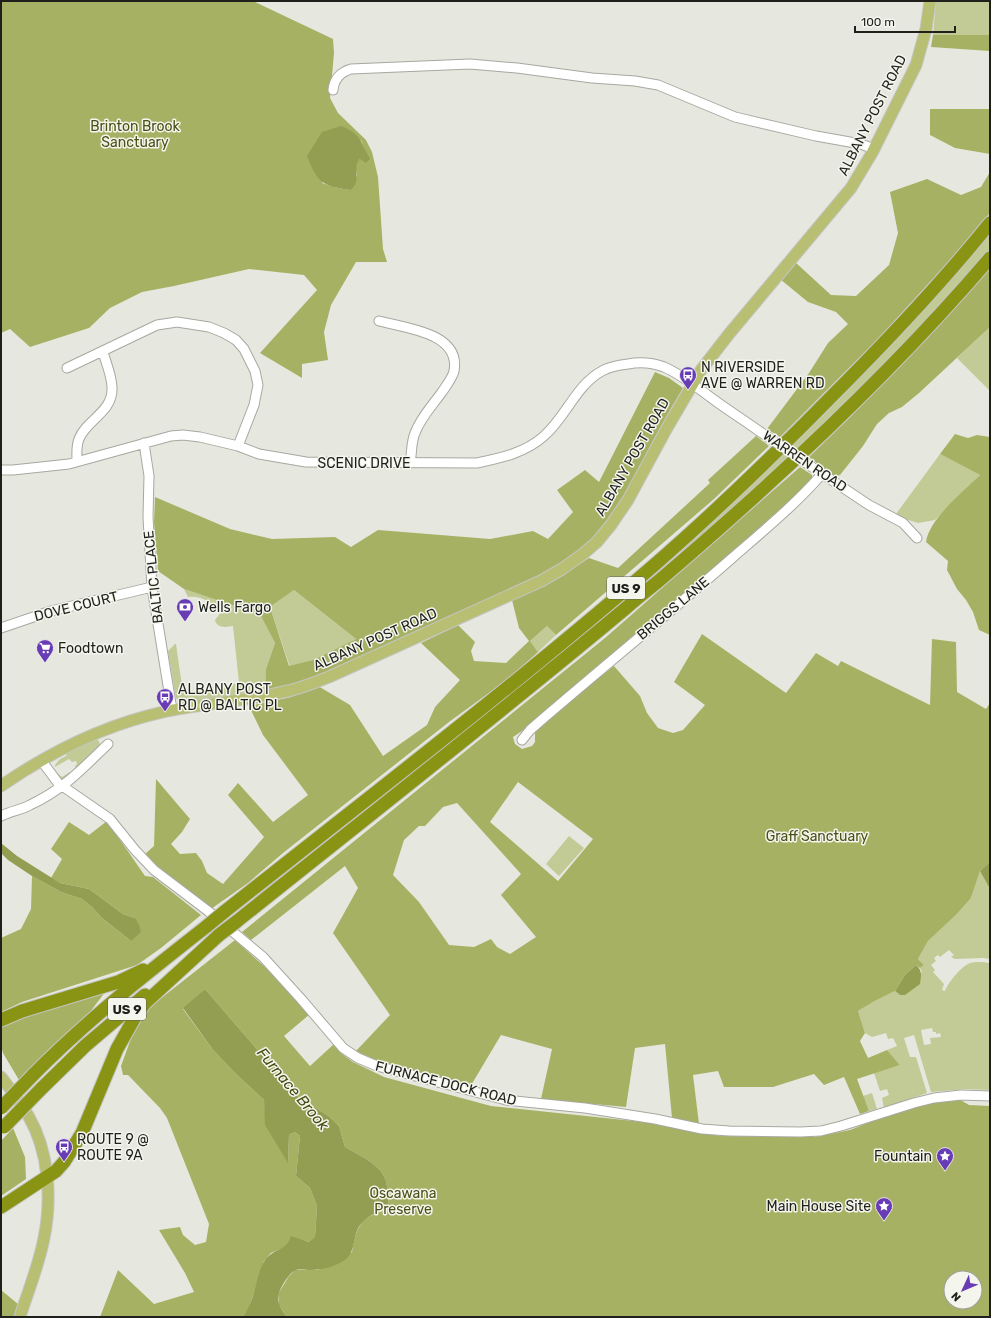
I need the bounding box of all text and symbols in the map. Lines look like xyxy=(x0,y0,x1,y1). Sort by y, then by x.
scale bar xyxy=(855,8,955,34)
text: 100 m xyxy=(861,15,895,29)
street label: ALBANY POST ROAD xyxy=(835,52,910,179)
park label: Brinton Brook Sanctuary xyxy=(90,118,181,151)
place label: N RIVERSIDE AVE @ WARREN RD xyxy=(701,359,825,392)
bus stop icon: N RIVERSIDE AVE @ WARREN RD xyxy=(678,365,698,390)
street label: ALBANY POST ROAD xyxy=(592,395,673,519)
street label: WARREN ROAD xyxy=(759,427,850,496)
street label: SCENIC DRIVE xyxy=(317,455,411,472)
street label: BALTIC PLACE xyxy=(140,530,167,624)
street label: BRIGGS LANE xyxy=(634,573,713,644)
road number: US 9 xyxy=(607,577,645,599)
street label: DOVE COURT xyxy=(32,588,120,625)
bank icon: Wells Fargo xyxy=(175,597,195,622)
place label: Wells Fargo xyxy=(198,599,271,616)
street label: ALBANY POST ROAD xyxy=(311,605,440,674)
supermarket icon: Foodtown xyxy=(35,638,55,663)
place label: Foodtown xyxy=(58,640,123,657)
place label: ALBANY POST RD @ BALTIC PL xyxy=(178,681,282,714)
bus stop icon: ALBANY POST RD @ BALTIC PL xyxy=(155,687,175,712)
park label: Graff Sanctuary xyxy=(766,828,869,845)
road number: US 9 xyxy=(108,998,146,1020)
water label: Furnace Brook xyxy=(253,1044,333,1134)
street label: FURNACE DOCK ROAD xyxy=(373,1058,518,1109)
place label: ROUTE 9 @ ROUTE 9A xyxy=(77,1131,149,1164)
bus stop icon: ROUTE 9 @ ROUTE 9A xyxy=(54,1137,74,1162)
place icon: Fountain xyxy=(935,1146,955,1171)
place label: Fountain xyxy=(874,1148,932,1165)
park label: Oscawana Preserve xyxy=(370,1185,437,1218)
place icon: Main House Site xyxy=(874,1196,894,1221)
place label: Main House Site xyxy=(767,1198,871,1215)
north arrow xyxy=(943,1270,983,1310)
text: N xyxy=(949,1289,964,1304)

